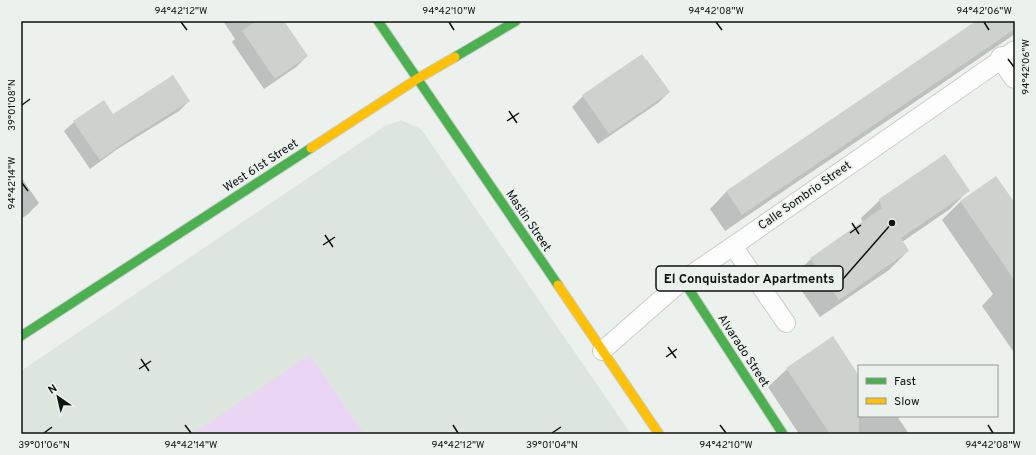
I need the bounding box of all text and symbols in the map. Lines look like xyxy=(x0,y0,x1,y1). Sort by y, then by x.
text: 94°42'12"W xyxy=(154,5,208,18)
text: 94°42'10"W xyxy=(422,5,476,18)
text: 94°42'08"W xyxy=(688,5,744,18)
text: 94°42'06"W xyxy=(956,5,1012,18)
text: 94°42'06"W xyxy=(1020,39,1033,95)
text: 39°01'08"N xyxy=(6,79,19,131)
street label: West 61st Street xyxy=(220,136,302,196)
text: 94°42'14"W xyxy=(6,157,19,209)
street label: Calle Sombrio Street xyxy=(755,158,855,234)
street label: Mastin Street xyxy=(501,187,555,255)
callout: El Conquistador Apartments xyxy=(656,266,843,291)
text: El Conquistador Apartments xyxy=(664,272,834,288)
street label: Alvarado Street xyxy=(713,311,773,391)
legend xyxy=(858,365,998,417)
text: Fast xyxy=(894,374,916,390)
north arrow xyxy=(38,377,78,417)
text: N xyxy=(46,382,60,398)
text: Slow xyxy=(894,394,920,410)
text: 39°01'06"N xyxy=(18,439,70,452)
text: 94°42'14"W xyxy=(165,439,217,452)
text: 94°42'12"W xyxy=(431,439,485,452)
text: 39°01'04"N xyxy=(526,439,578,452)
text: 94°42'10"W xyxy=(699,439,753,452)
text: 94°42'08"W xyxy=(965,439,1021,452)

